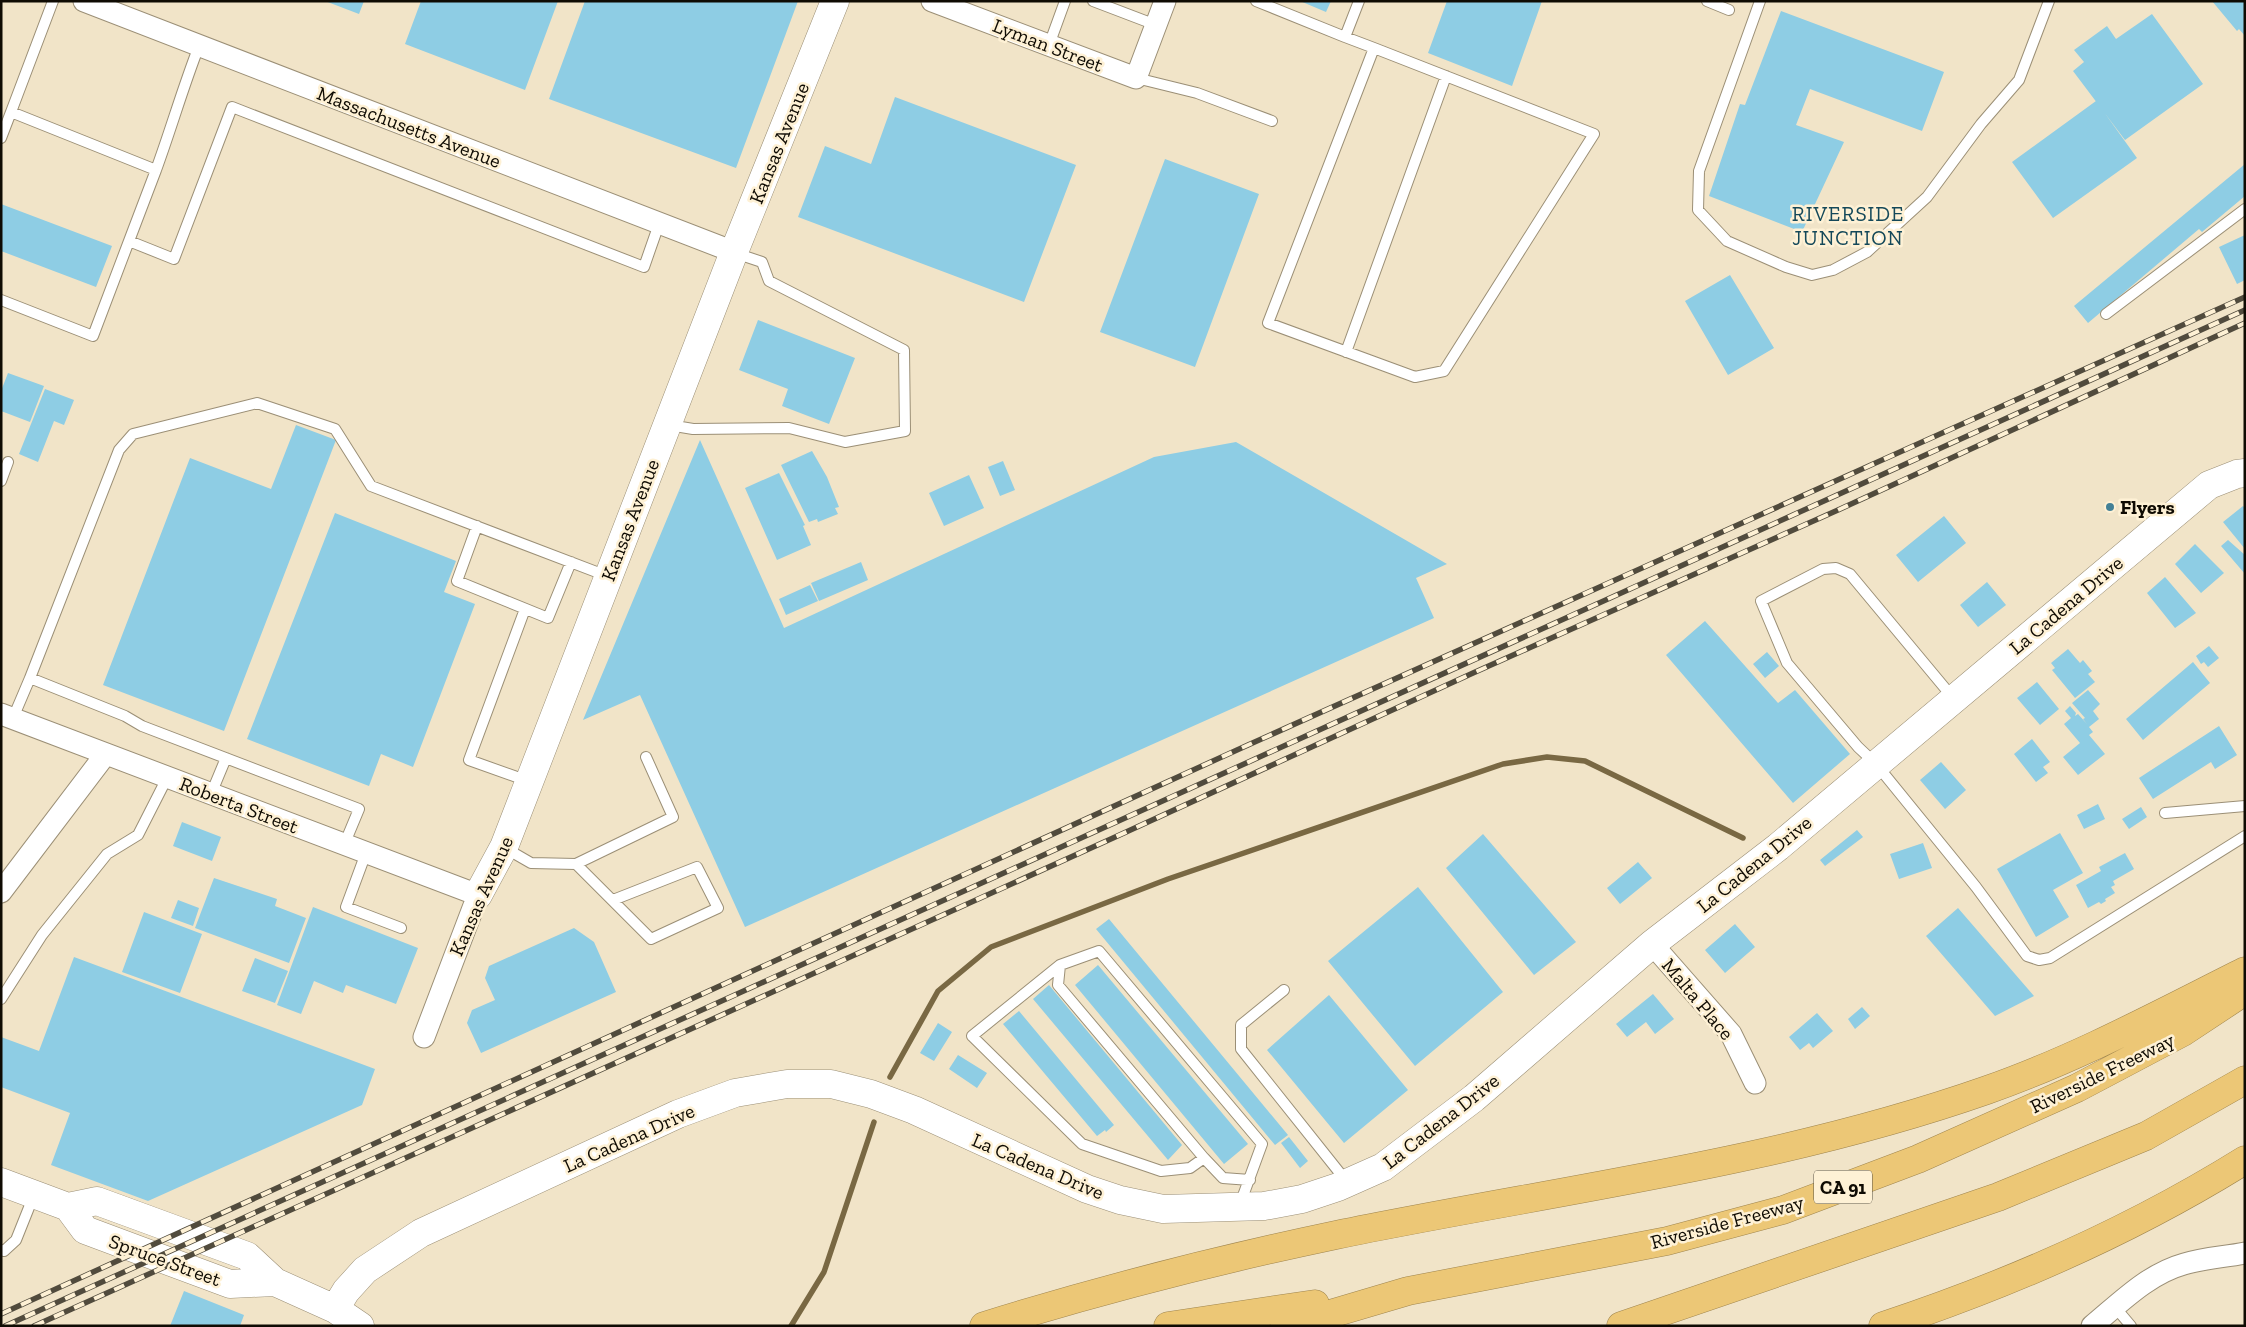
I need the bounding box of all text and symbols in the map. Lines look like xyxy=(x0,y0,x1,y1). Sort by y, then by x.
street label: Lyman Street xyxy=(990,13,1107,77)
street label: Kansas Avenue xyxy=(744,79,814,207)
street label: Massachusetts Avenue xyxy=(314,81,504,173)
district label: RIVERSIDE JUNCTION xyxy=(1792,201,1904,250)
street label: Kansas Avenue xyxy=(596,456,664,584)
place label: Flyers xyxy=(2120,495,2175,519)
marker: Flyers xyxy=(2104,501,2116,513)
street label: La Cadena Drive xyxy=(2004,551,2128,659)
street label: Roberta Street xyxy=(176,771,302,839)
street label: La Cadena Drive xyxy=(1692,810,1816,918)
street label: Kansas Avenue xyxy=(444,832,518,960)
street label: Malta Place xyxy=(1657,953,1739,1045)
street label: Riverside Freeway xyxy=(2026,1027,2179,1118)
street label: La Cadena Drive xyxy=(1378,1068,1504,1174)
street label: La Cadena Drive xyxy=(560,1098,698,1178)
street label: La Cadena Drive xyxy=(969,1127,1107,1205)
road number: CA 91 xyxy=(1814,1170,1872,1204)
street label: Riverside Freeway xyxy=(1648,1190,1807,1254)
street label: Spruce Street xyxy=(106,1229,225,1292)

